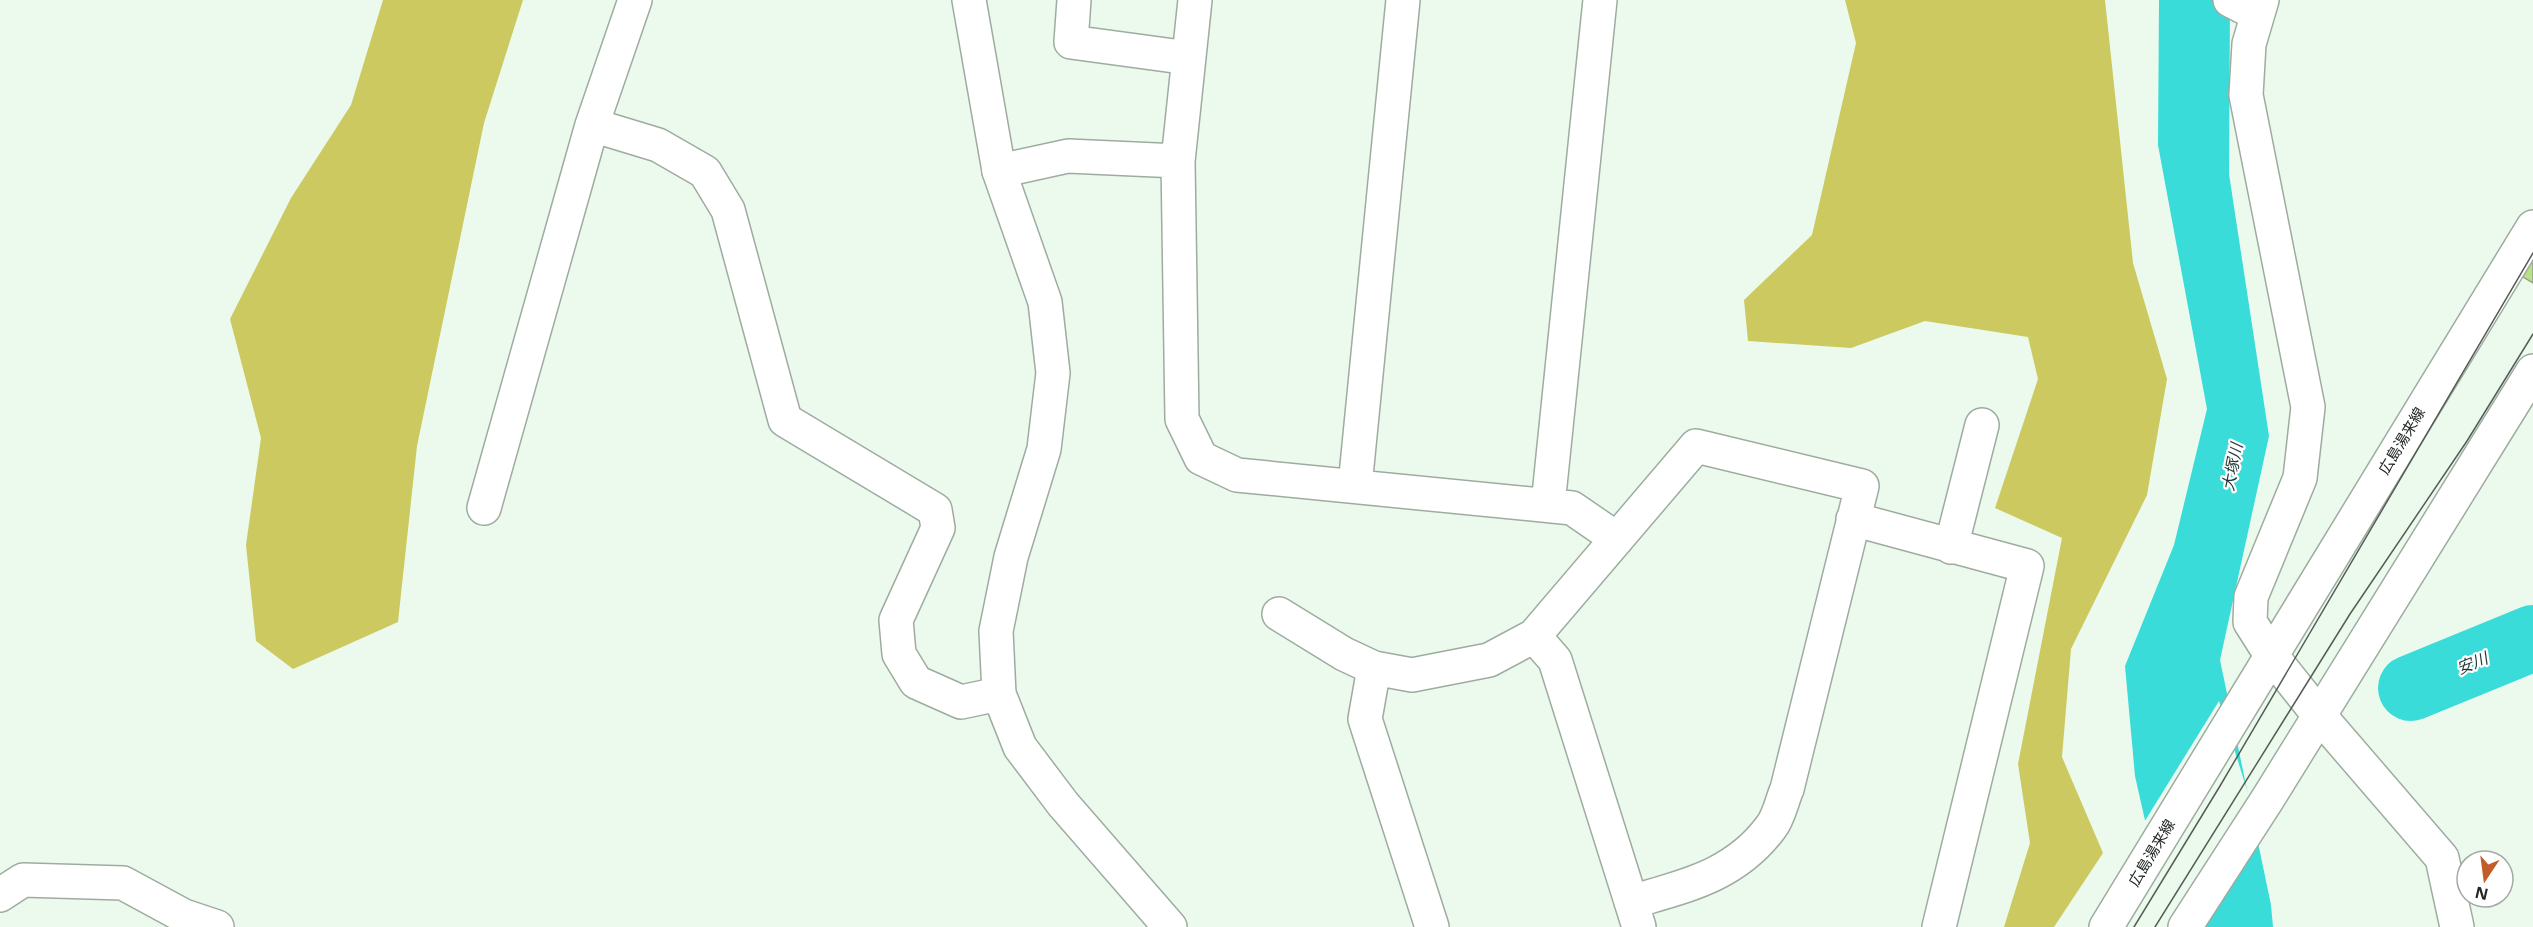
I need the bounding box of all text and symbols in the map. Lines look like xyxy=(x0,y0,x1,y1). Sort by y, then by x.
street label: 広島湯来線 xyxy=(2373,403,2429,478)
water label: 大塚川 xyxy=(2217,439,2248,493)
water label: 安川 xyxy=(2453,646,2493,679)
street label: 広島湯来線 xyxy=(2123,815,2179,890)
north arrow xyxy=(2455,849,2515,909)
text: N xyxy=(2473,881,2490,906)

